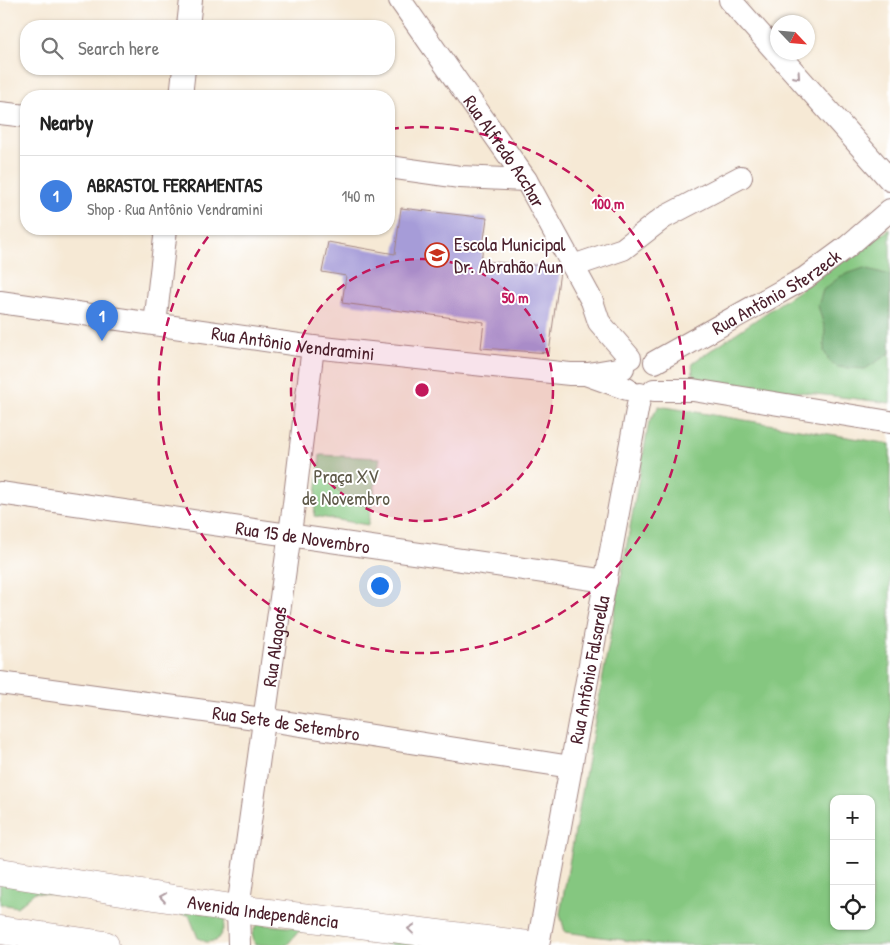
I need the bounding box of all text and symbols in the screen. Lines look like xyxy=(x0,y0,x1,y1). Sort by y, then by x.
north arrow xyxy=(770,15,815,60)
search box xyxy=(20,20,395,75)
icon: search xyxy=(38,34,66,62)
text: Search here xyxy=(78,35,159,61)
one-way arrow xyxy=(791,70,800,79)
street label: Rua Alfredo Acchar xyxy=(457,90,552,213)
text: Nearby xyxy=(40,108,93,137)
text: ABRASTOL FERRAMENTAS xyxy=(87,172,262,198)
text: 1 xyxy=(53,185,59,207)
text: 140 m xyxy=(341,185,375,207)
text: 100 m xyxy=(592,193,624,214)
text: Shop · Rua Antônio Vendramini xyxy=(87,198,263,220)
place label: Escola Municipal Dr. Abrahão Aun xyxy=(454,231,567,279)
school or university icon: Escola Municipal Dr. Abrahão Aun xyxy=(424,242,450,268)
street label: Rua Antônio Sterzeck xyxy=(707,243,846,341)
text: 50 m xyxy=(502,287,528,308)
pin: 1 xyxy=(86,300,118,341)
street label: Rua Antônio Vendramini xyxy=(210,320,376,366)
centre of rings xyxy=(413,381,431,399)
park label: Praça XV de Novembro xyxy=(302,463,390,511)
street label: Rua 15 de Novembro xyxy=(234,514,372,560)
your location xyxy=(367,573,393,599)
street label: Rua Antônio Falsarella xyxy=(563,593,616,746)
street label: Rua Alagoas xyxy=(256,605,293,688)
street label: Rua Sete de Setembro xyxy=(211,699,362,747)
map controls xyxy=(830,795,875,930)
button: + xyxy=(830,795,875,840)
button: − xyxy=(830,840,875,885)
button: locate xyxy=(830,885,875,930)
street label: Avenida Independência xyxy=(186,888,340,934)
one-way arrow xyxy=(158,893,167,903)
one-way arrow xyxy=(406,924,414,935)

